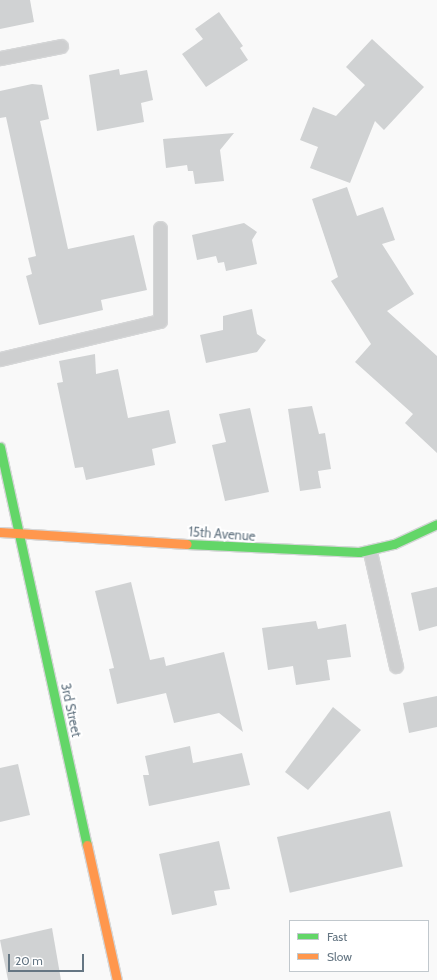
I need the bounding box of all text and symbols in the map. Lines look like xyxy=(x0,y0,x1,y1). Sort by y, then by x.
street label: 15th Avenue xyxy=(188,524,256,544)
street label: 3rd Street xyxy=(58,682,84,738)
legend xyxy=(289,920,429,972)
text: Fast xyxy=(327,929,347,944)
scale bar xyxy=(10,946,86,972)
text: Slow xyxy=(327,949,352,964)
text: 20 m xyxy=(15,953,43,968)

